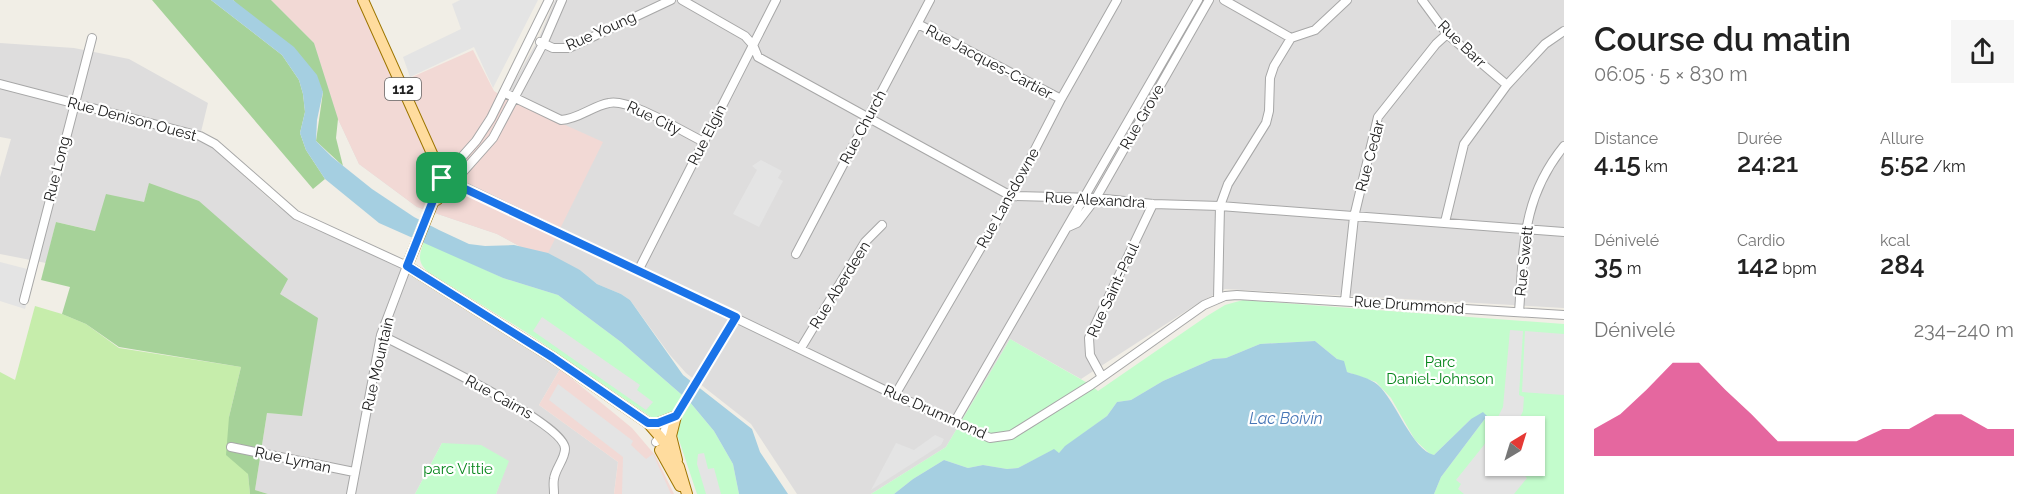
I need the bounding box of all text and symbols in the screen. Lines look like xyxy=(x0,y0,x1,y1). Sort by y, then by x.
street label: Rue Young xyxy=(563,8,639,54)
street label: Rue Barr xyxy=(1434,17,1490,72)
text: Course du matin xyxy=(1594,20,1851,59)
button: share xyxy=(1951,20,2014,83)
street label: Rue Jacques-Cartier xyxy=(923,21,1056,103)
text: 06:05 · 5 × 830 m xyxy=(1594,62,1748,86)
road number: 112 xyxy=(385,78,421,100)
street label: Rue Grove xyxy=(1116,81,1168,153)
street label: Rue Church xyxy=(836,87,890,167)
street label: Rue Denison Ouest xyxy=(66,93,198,145)
street label: Rue City xyxy=(624,97,684,139)
street label: Rue Elgin xyxy=(684,102,730,168)
street label: Rue Cedar xyxy=(1352,118,1388,194)
text: Distance xyxy=(1594,129,1658,148)
text: Durée xyxy=(1737,129,1782,148)
text: Allure xyxy=(1880,129,1924,148)
street label: Rue Long xyxy=(40,134,74,204)
street label: Rue Lansdowne xyxy=(973,145,1043,251)
text: 4.15 xyxy=(1594,148,1641,178)
text: 24:21 xyxy=(1737,148,1798,178)
text: 5:52 xyxy=(1880,148,1929,178)
pin xyxy=(416,152,467,203)
text: km xyxy=(1641,157,1668,176)
text: /km xyxy=(1929,157,1966,176)
icon: arrive xyxy=(425,161,458,194)
street label: Rue Alexandra xyxy=(1044,188,1146,212)
street label: Rue Swett xyxy=(1511,225,1537,297)
text: Dénivelé xyxy=(1594,231,1659,250)
text: Cardio xyxy=(1737,231,1785,250)
text: kcal xyxy=(1880,231,1910,250)
street label: Rue Aberdeen xyxy=(806,238,874,332)
street label: Rue Saint-Paul xyxy=(1083,239,1143,340)
text: 35 xyxy=(1594,250,1623,280)
text: 142 xyxy=(1737,250,1778,280)
text: 284 xyxy=(1880,250,1925,280)
text: m xyxy=(1623,259,1641,278)
text: bpm xyxy=(1778,259,1817,278)
street label: Rue Drummond xyxy=(1353,292,1465,318)
street label: Rue Mountain xyxy=(358,315,398,413)
text: Dénivelé xyxy=(1594,318,1675,342)
text: 234–240 m xyxy=(1914,318,2014,342)
park label: Parc Daniel-Johnson xyxy=(1386,353,1494,388)
street label: Rue Cairns xyxy=(462,371,536,423)
street label: Rue Drummond xyxy=(881,381,989,443)
water label: Lac Boivin xyxy=(1249,409,1323,428)
north arrow xyxy=(1485,416,1545,476)
map controls xyxy=(1485,416,1545,476)
street label: Rue Lyman xyxy=(253,443,333,477)
park label: parc Vittie xyxy=(423,460,493,478)

